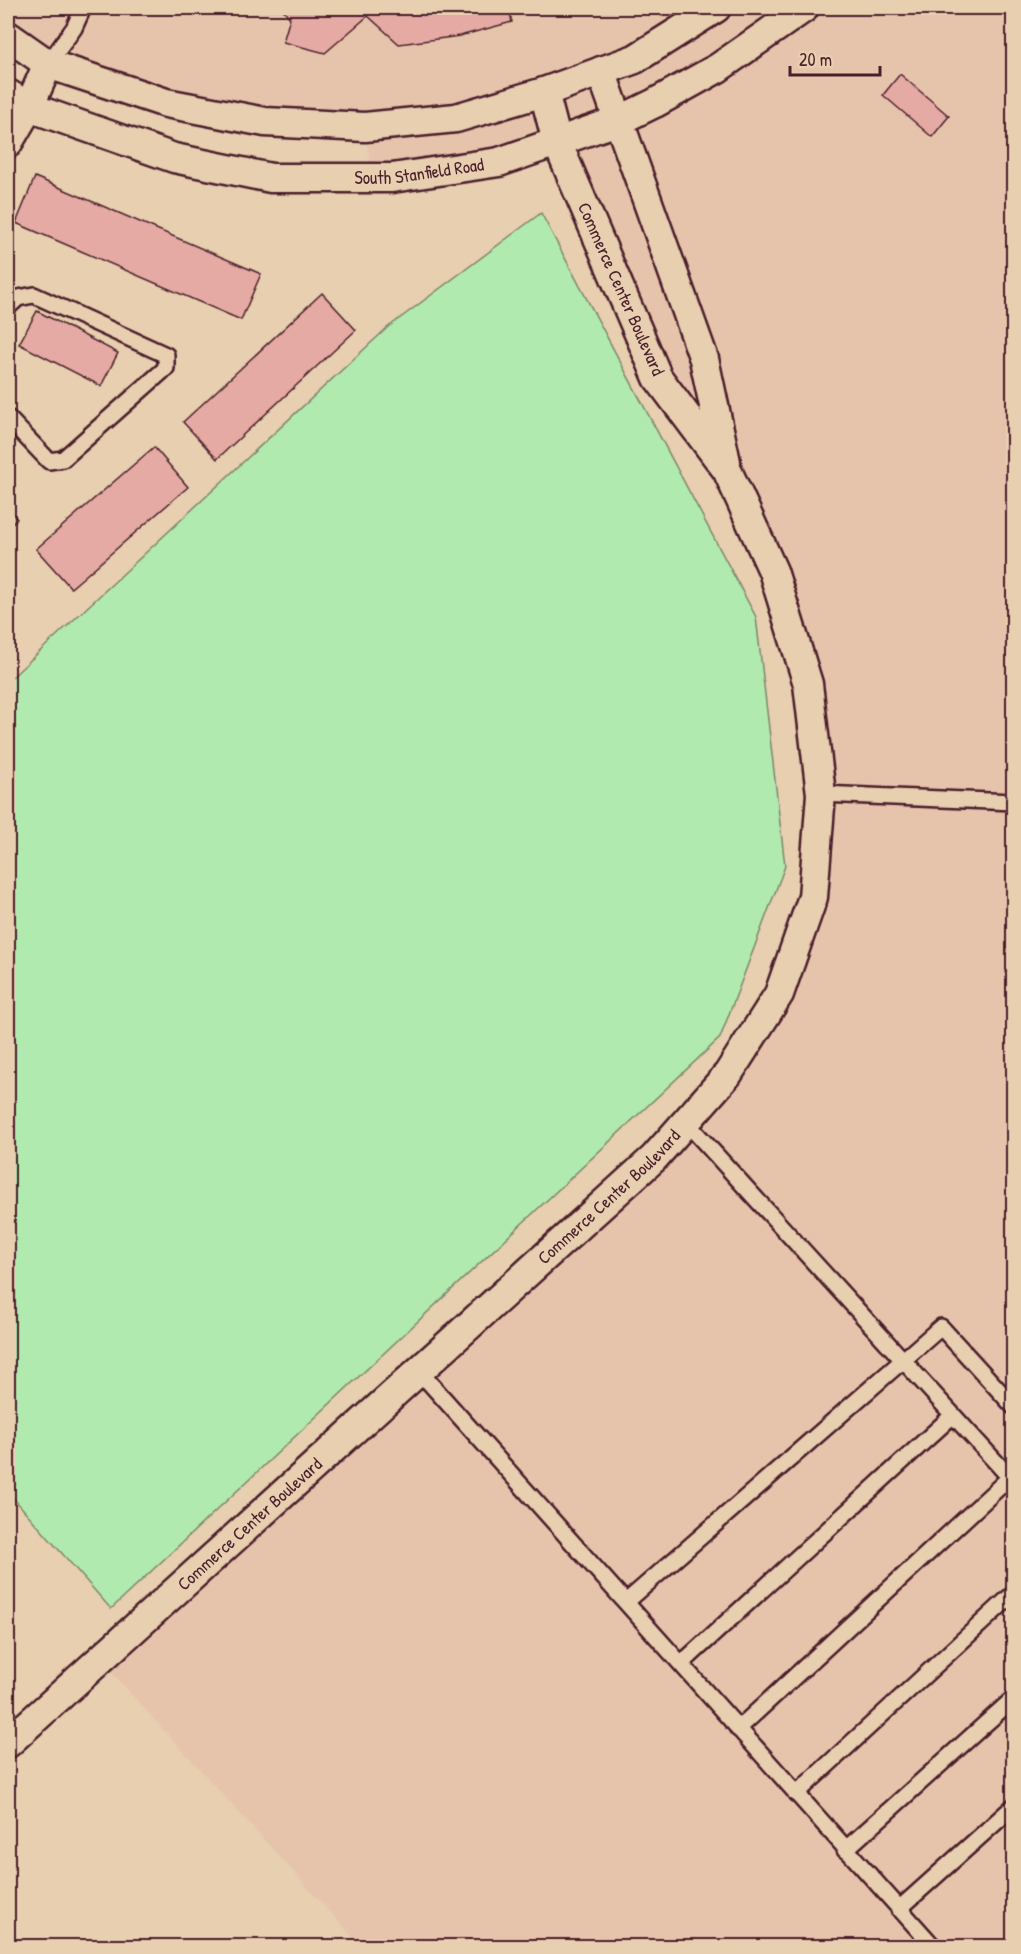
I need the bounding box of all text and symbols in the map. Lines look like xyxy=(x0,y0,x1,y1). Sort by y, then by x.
scale bar xyxy=(790,39,880,77)
text: 20 m xyxy=(799,47,832,72)
street label: South Stanfield Road xyxy=(354,151,485,190)
street label: Commerce Center Boulevard xyxy=(572,198,671,379)
street label: Commerce Center Boulevard xyxy=(532,1124,686,1270)
street label: Commerce Center Boulevard xyxy=(171,1452,327,1596)

